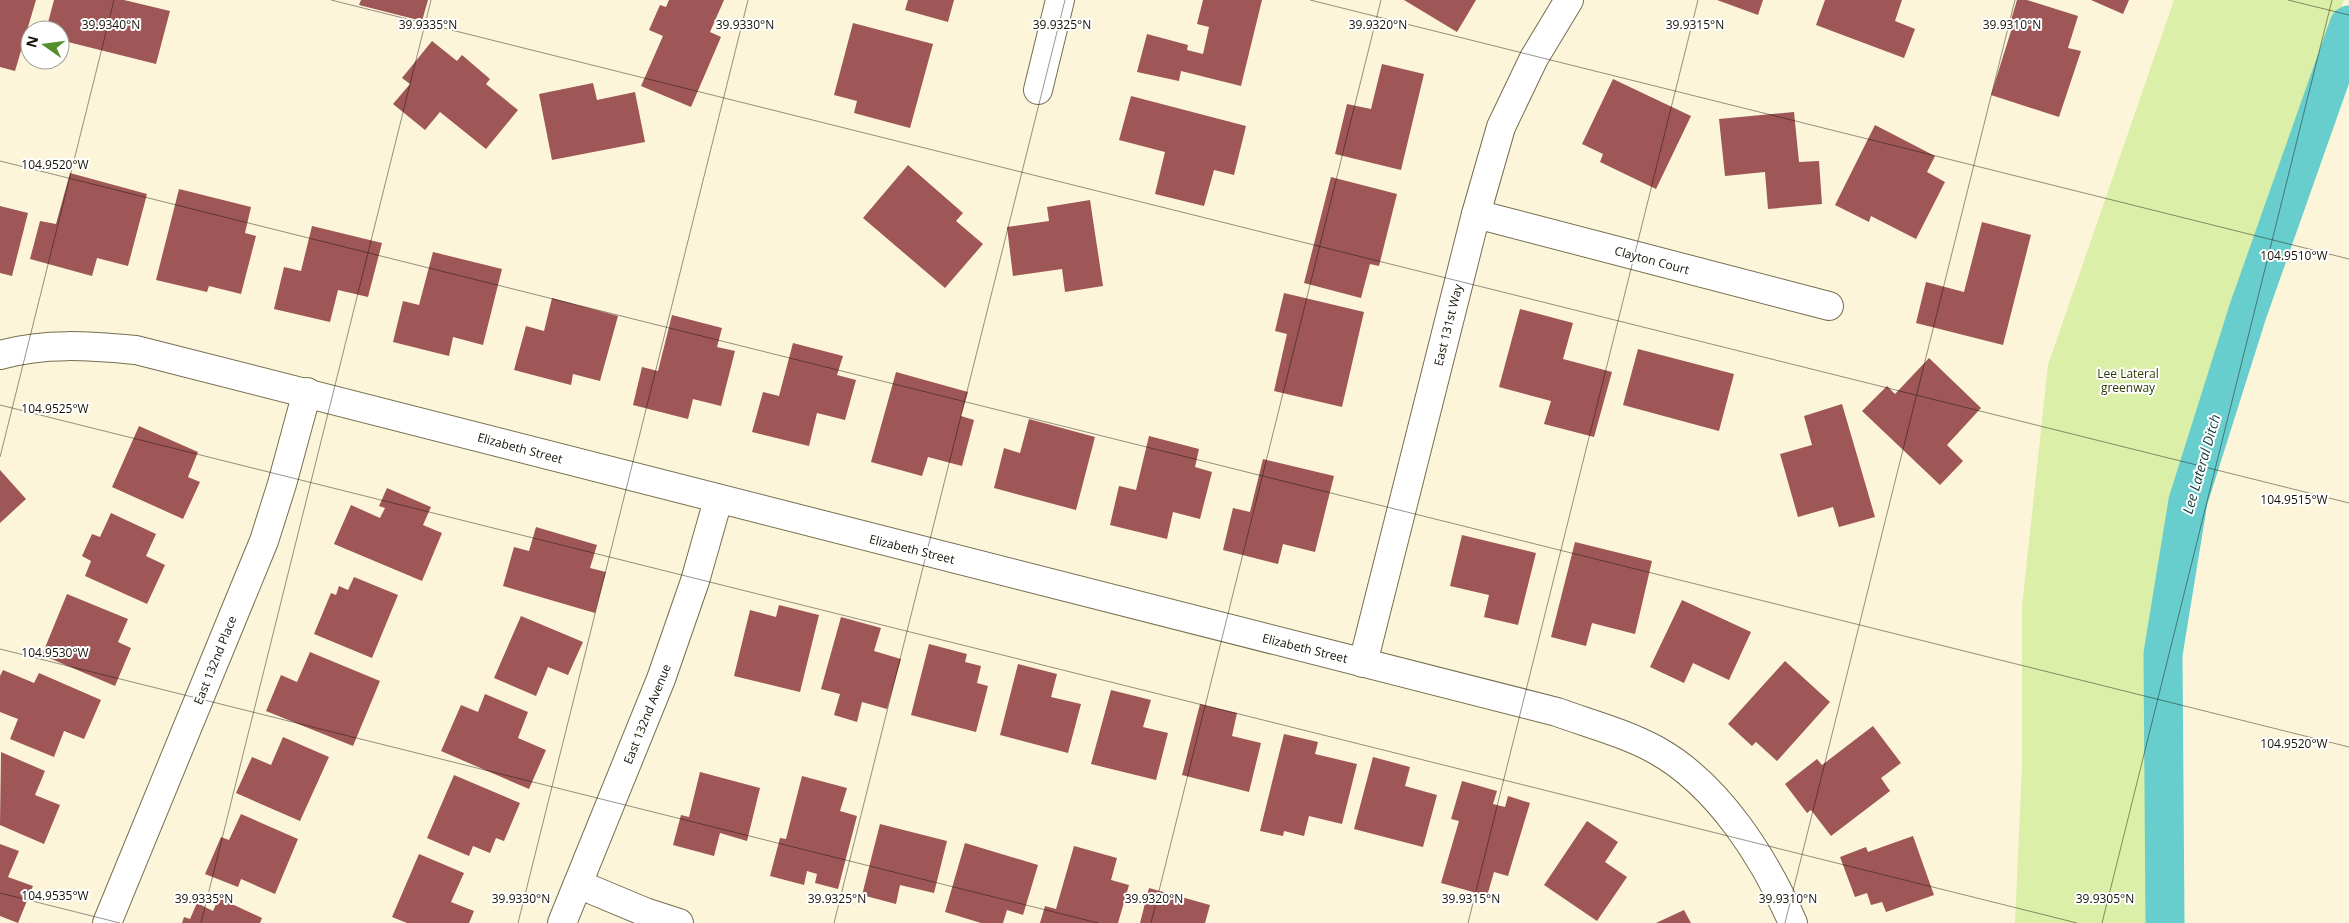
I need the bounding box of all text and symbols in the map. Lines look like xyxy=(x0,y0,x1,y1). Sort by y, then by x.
text: 39.9340°N xyxy=(82,16,140,33)
text: 39.9335°N xyxy=(399,16,457,33)
text: 39.9330°N xyxy=(716,16,774,33)
text: 39.9325°N xyxy=(1033,16,1091,33)
text: 39.9320°N xyxy=(1349,16,1407,33)
text: 39.9315°N xyxy=(1666,16,1724,33)
text: 39.9310°N xyxy=(1983,16,2041,33)
north arrow xyxy=(20,20,70,70)
text: N xyxy=(21,34,42,50)
text: 104.9520°W xyxy=(21,156,89,173)
street label: Clayton Court xyxy=(1613,242,1691,278)
text: 104.9510°W xyxy=(2260,247,2328,264)
street label: East 131st Way xyxy=(1430,281,1467,368)
park label: Lee Lateral greenway xyxy=(2097,365,2159,396)
text: 104.9525°W xyxy=(21,400,89,417)
water label: Lee Lateral Ditch xyxy=(2178,412,2224,516)
street label: Elizabeth Street xyxy=(476,428,564,468)
text: 104.9515°W xyxy=(2260,491,2328,508)
street label: Elizabeth Street xyxy=(868,530,956,568)
street label: East 132nd Place xyxy=(189,613,241,707)
street label: Elizabeth Street xyxy=(1261,629,1349,667)
text: 104.9530°W xyxy=(21,644,89,661)
street label: East 132nd Avenue xyxy=(619,661,675,767)
text: 104.9520°W xyxy=(2260,735,2328,752)
text: 104.9535°W xyxy=(21,887,89,904)
text: 39.9335°N xyxy=(175,890,233,907)
text: 39.9330°N xyxy=(492,890,550,907)
text: 39.9325°N xyxy=(808,890,866,907)
text: 39.9320°N xyxy=(1125,890,1183,907)
text: 39.9315°N xyxy=(1442,890,1500,907)
text: 39.9310°N xyxy=(1759,890,1817,907)
text: 39.9305°N xyxy=(2076,890,2134,907)

